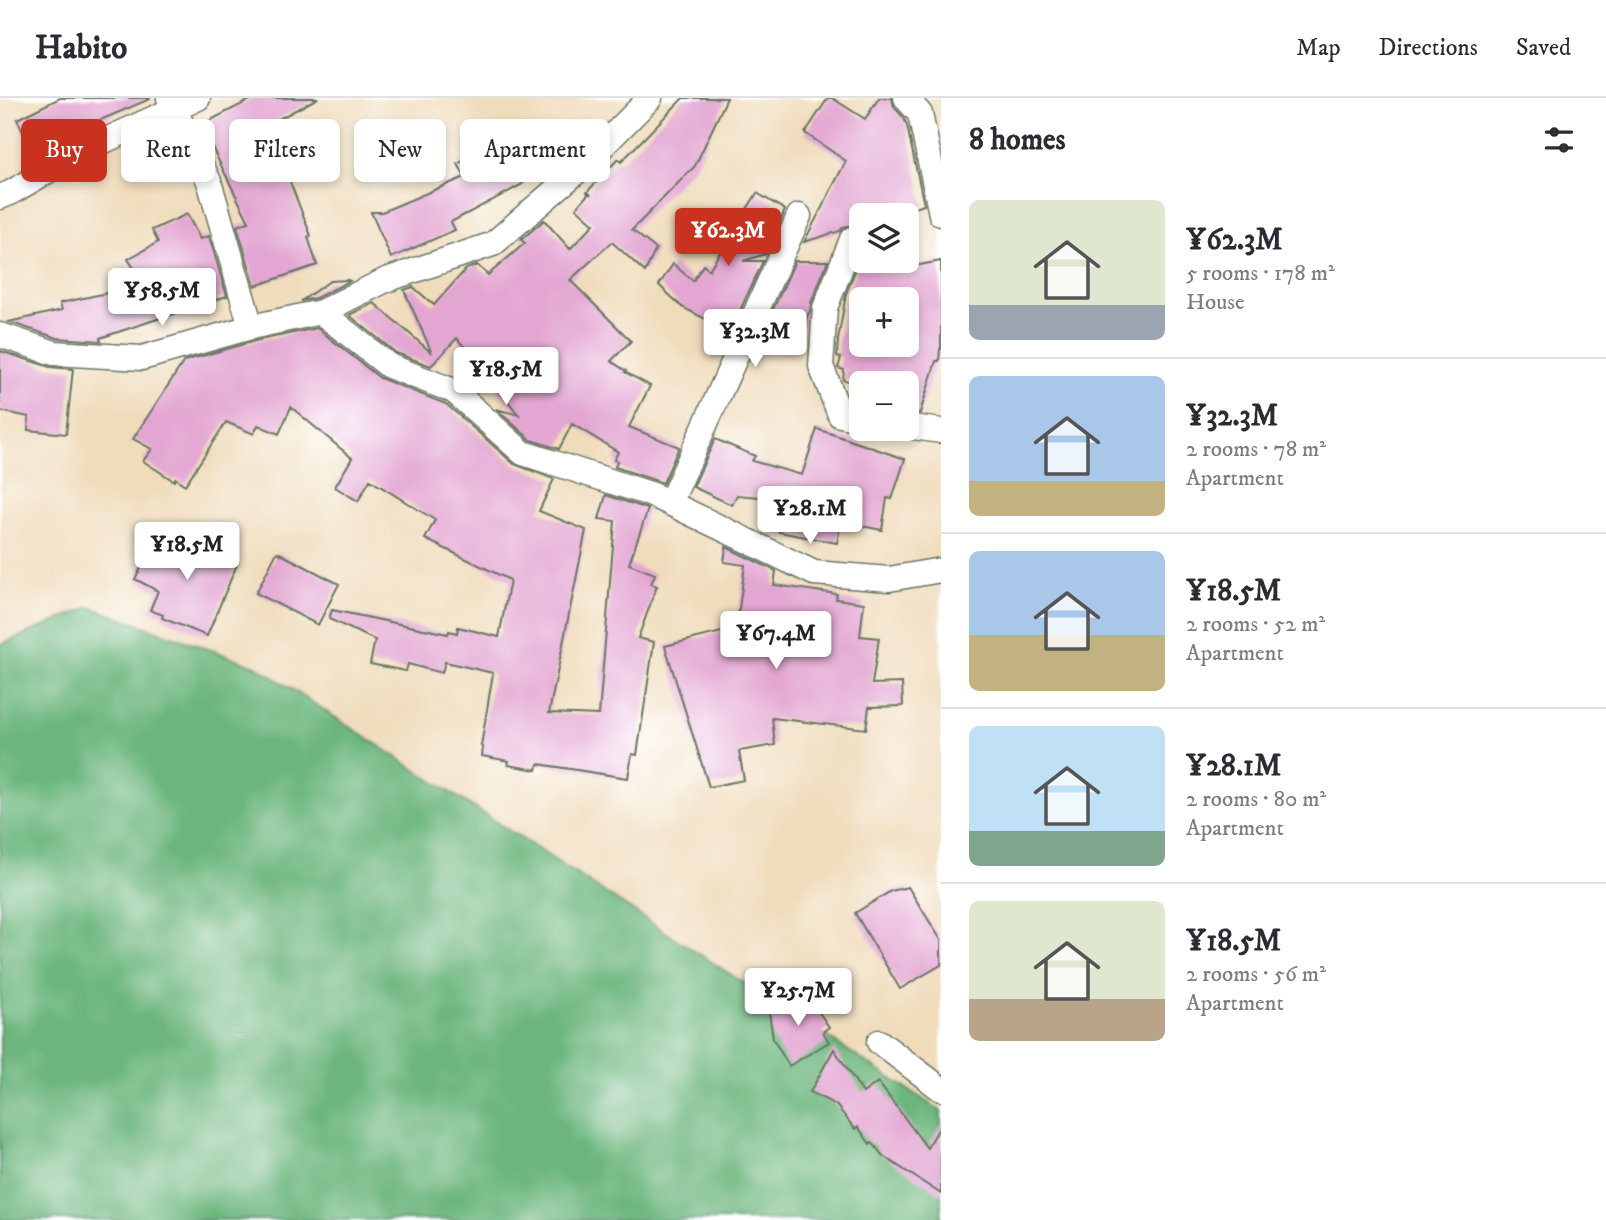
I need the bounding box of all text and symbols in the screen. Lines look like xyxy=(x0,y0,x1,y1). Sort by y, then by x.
text: Habito xyxy=(35,28,127,69)
text: Map xyxy=(1296,33,1341,63)
text: Directions xyxy=(1379,33,1478,63)
text: Saved xyxy=(1516,33,1571,63)
chip: Buy xyxy=(21,119,107,182)
chip: Rent xyxy=(121,119,215,182)
chip: Filters xyxy=(229,119,340,182)
chip: New xyxy=(354,119,446,182)
chip: Apartment xyxy=(460,119,610,182)
icon: filters xyxy=(1540,121,1578,159)
text: 8 homes xyxy=(969,122,1066,159)
map controls xyxy=(849,203,919,441)
button: layers xyxy=(849,203,919,273)
pin: ¥62.3M xyxy=(671,208,785,268)
text: ¥62.3M xyxy=(691,216,765,245)
text: ¥62.3M xyxy=(1186,222,1283,259)
icon: home xyxy=(1025,228,1109,312)
text: 5 rooms · 178 m² xyxy=(1186,259,1335,288)
pin: ¥58.5M xyxy=(105,268,219,328)
text: ¥58.5M xyxy=(124,276,200,305)
button: + xyxy=(849,287,919,357)
text: House xyxy=(1186,288,1244,317)
pin: ¥32.3M xyxy=(698,310,812,369)
text: ¥32.3M xyxy=(720,317,790,346)
pin: ¥18.5M xyxy=(449,348,563,407)
text: ¥18.5M xyxy=(469,355,543,384)
button: − xyxy=(849,371,919,441)
text: ¥32.3M xyxy=(1186,398,1278,435)
icon: home xyxy=(1025,404,1109,488)
text: 2 rooms · 78 m² xyxy=(1186,435,1326,464)
text: Apartment xyxy=(1186,464,1284,493)
pin: ¥28.1M xyxy=(753,486,867,546)
text: ¥28.1M xyxy=(773,494,847,523)
pin: ¥18.5M xyxy=(130,522,244,582)
text: ¥18.5M xyxy=(150,530,224,559)
text: ¥18.5M xyxy=(1186,573,1281,610)
icon: home xyxy=(1025,579,1109,663)
text: 2 rooms · 52 m² xyxy=(1186,610,1325,639)
pin: ¥67.4M xyxy=(719,612,833,671)
text: ¥67.4M xyxy=(736,619,816,648)
text: Apartment xyxy=(1186,639,1284,668)
text: ¥28.1M xyxy=(1186,748,1281,785)
icon: home xyxy=(1025,754,1109,838)
text: 2 rooms · 80 m² xyxy=(1186,785,1326,814)
text: Apartment xyxy=(1186,814,1284,843)
text: ¥18.5M xyxy=(1186,923,1281,960)
icon: home xyxy=(1025,929,1109,1013)
text: 2 rooms · 56 m² xyxy=(1186,960,1326,989)
pin: ¥25.7M xyxy=(741,968,855,1028)
text: ¥25.7M xyxy=(761,976,835,1005)
text: Apartment xyxy=(1186,989,1284,1018)

